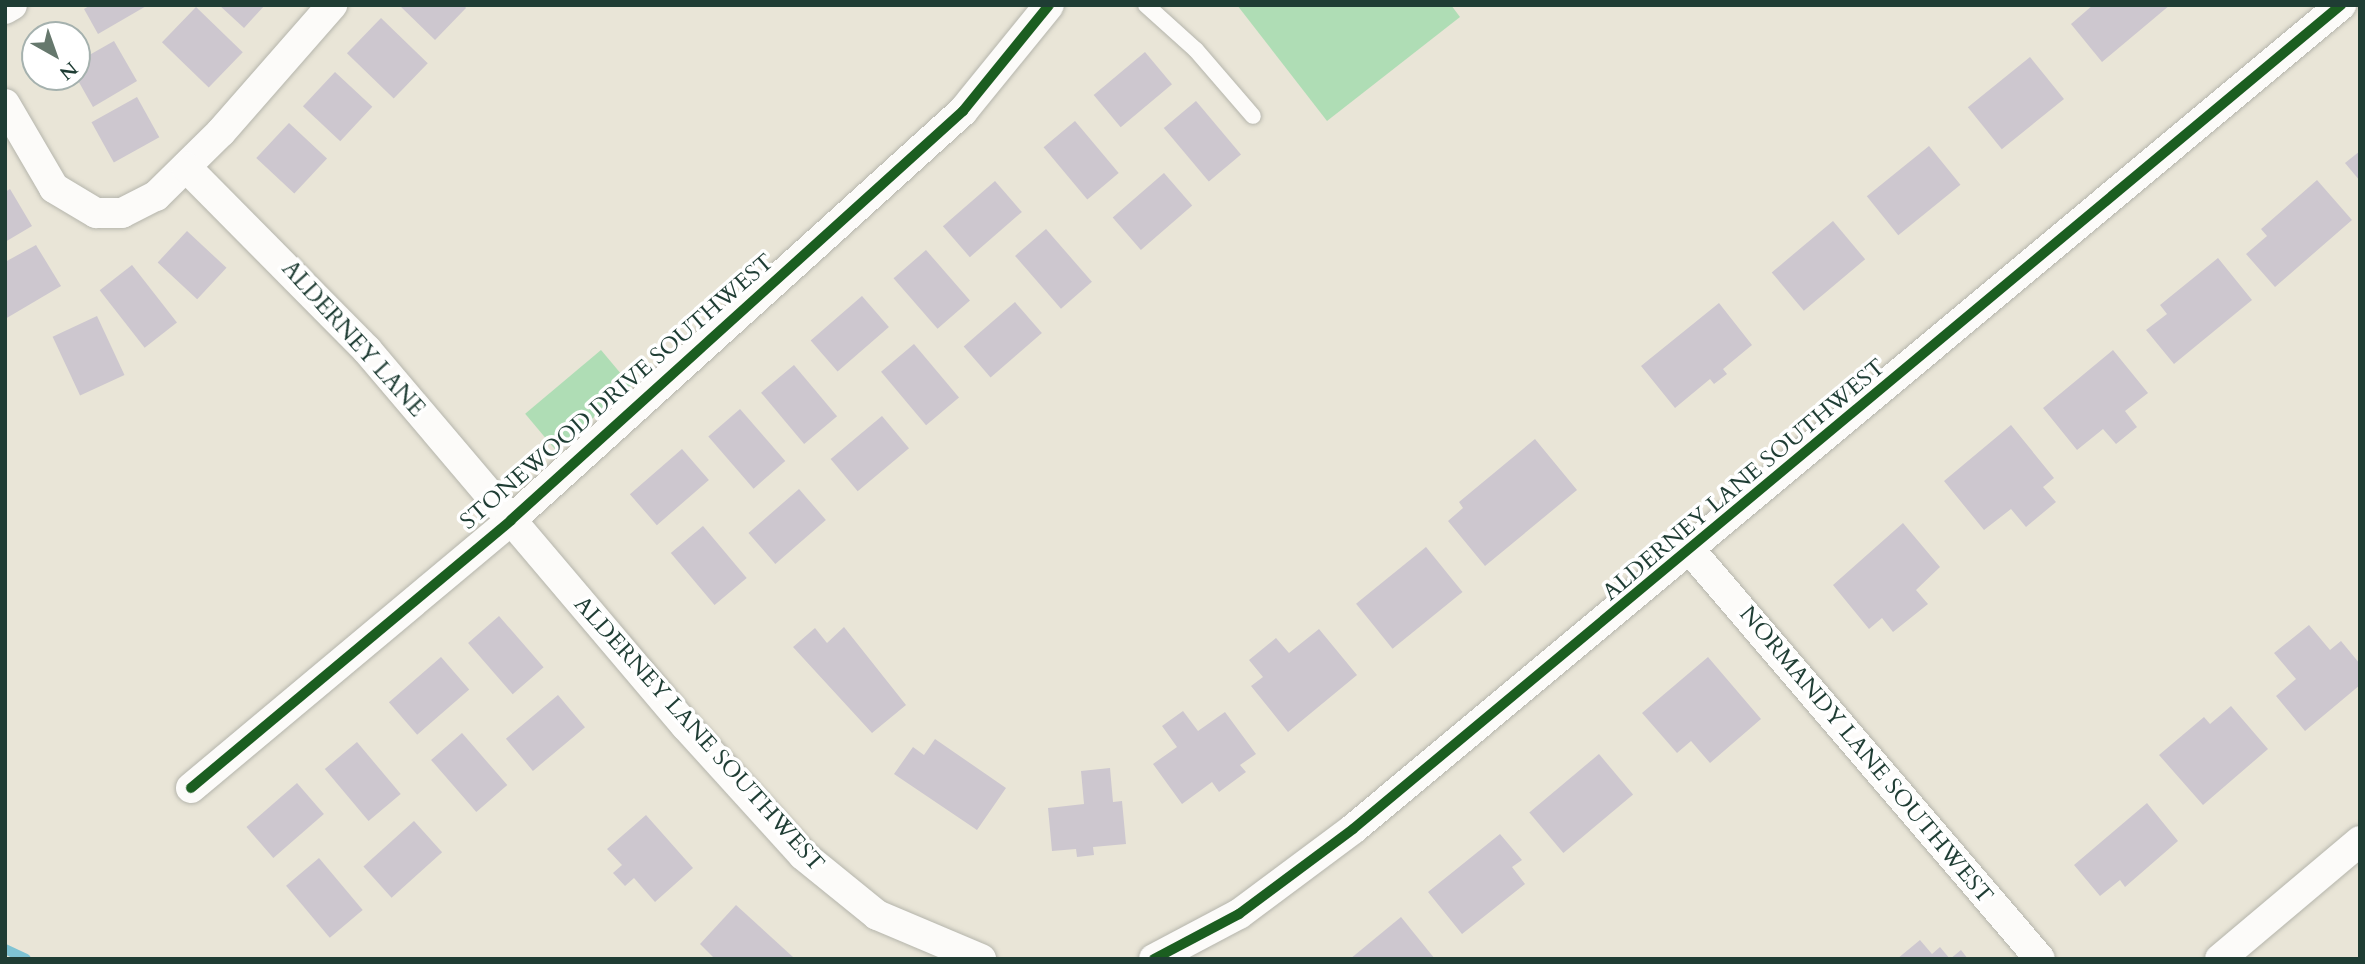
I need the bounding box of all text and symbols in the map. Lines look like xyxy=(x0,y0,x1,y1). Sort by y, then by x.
north arrow xyxy=(21,21,91,91)
text: N xyxy=(54,55,83,86)
street label: STONEWOOD DRIVE SOUTHWEST xyxy=(455,248,779,536)
street label: ALDERNEY LANE xyxy=(276,255,430,423)
street label: ALDERNEY LANE SOUTHWEST xyxy=(1597,353,1891,607)
street label: ALDERNEY LANE SOUTHWEST xyxy=(568,591,830,877)
street label: NORMANDY LANE SOUTHWEST xyxy=(1733,601,1999,909)

